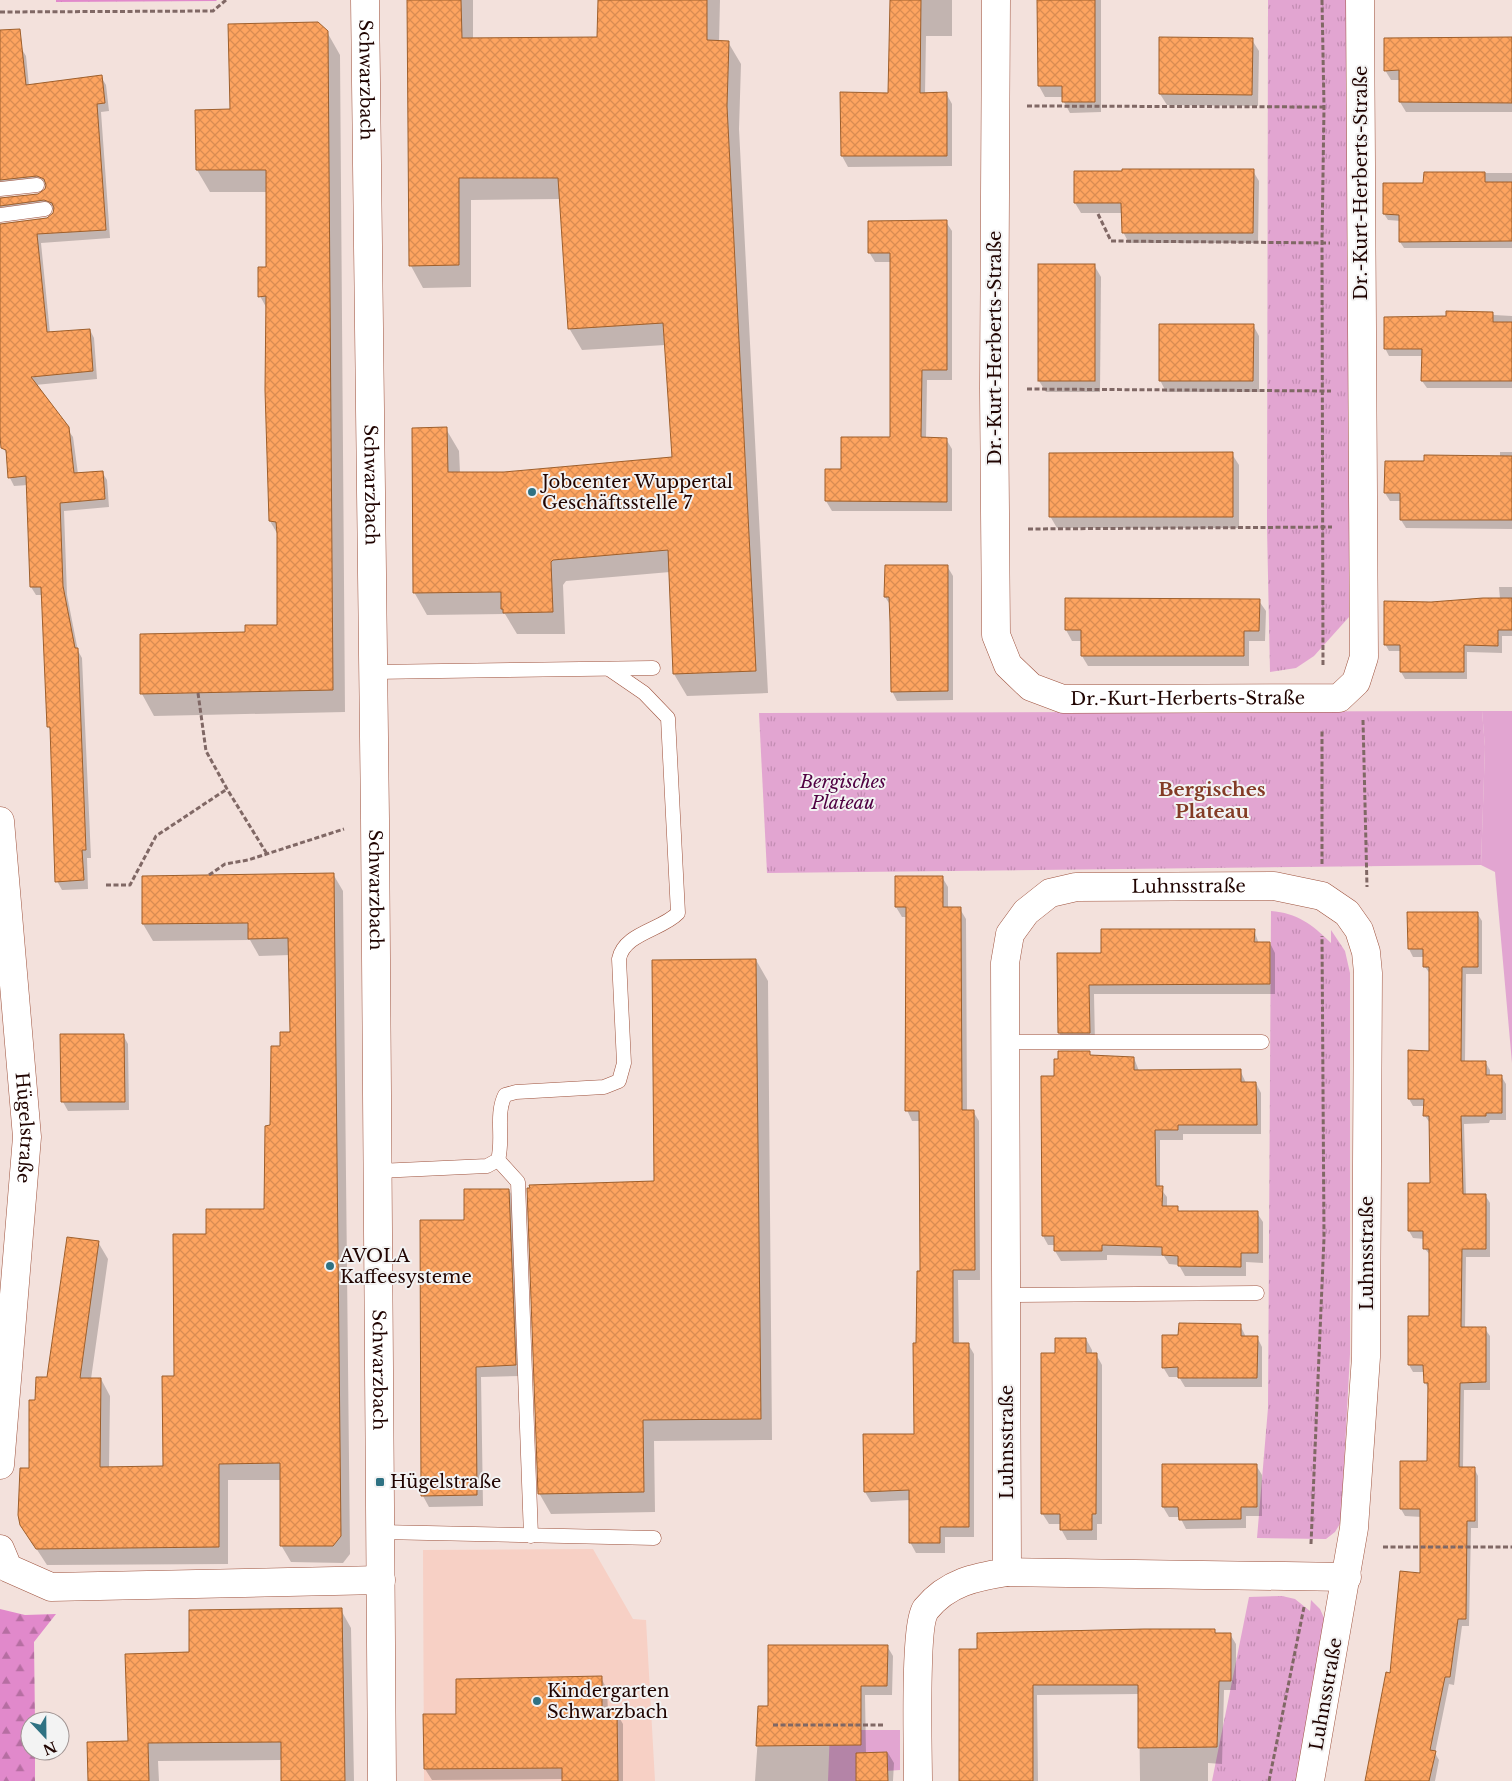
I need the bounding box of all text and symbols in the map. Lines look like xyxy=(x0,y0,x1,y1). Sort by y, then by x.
street label: Schwarzbach xyxy=(354,19,378,141)
street label: Dr.-Kurt-Herberts-Straße xyxy=(1350,66,1372,300)
street label: Dr.-Kurt-Herberts-Straße xyxy=(984,231,1006,465)
street label: Schwarzbach xyxy=(359,424,383,546)
place label: Jobcenter Wuppertal Geschäftsstelle 7 xyxy=(540,471,733,514)
marker: Jobcenter Wuppertal Geschäftsstelle 7 xyxy=(526,486,538,498)
street label: Dr.-Kurt-Herberts-Straße xyxy=(1070,687,1305,710)
park label: Bergisches Plateau xyxy=(799,771,886,814)
district label: Bergisches Plateau xyxy=(1158,778,1266,823)
street label: Schwarzbach xyxy=(364,829,387,950)
street label: Luhnsstraße xyxy=(1132,875,1246,898)
street label: Hügelstraße xyxy=(11,1071,38,1184)
street label: Luhnsstraße xyxy=(1356,1196,1378,1310)
place label: AVOLA Kaffeesysteme xyxy=(339,1245,472,1288)
marker: AVOLA Kaffeesysteme xyxy=(324,1260,336,1272)
street label: Schwarzbach xyxy=(368,1309,390,1430)
street label: Luhnsstraße xyxy=(996,1385,1018,1499)
place label: Hügelstraße xyxy=(390,1471,501,1493)
marker: Hügelstraße xyxy=(374,1476,386,1488)
street label: Luhnsstraße xyxy=(1305,1636,1347,1752)
place label: Kindergarten Schwarzbach xyxy=(547,1680,669,1723)
marker: Kindergarten Schwarzbach xyxy=(531,1695,543,1707)
north arrow xyxy=(20,1711,70,1761)
text: N xyxy=(40,1737,59,1759)

